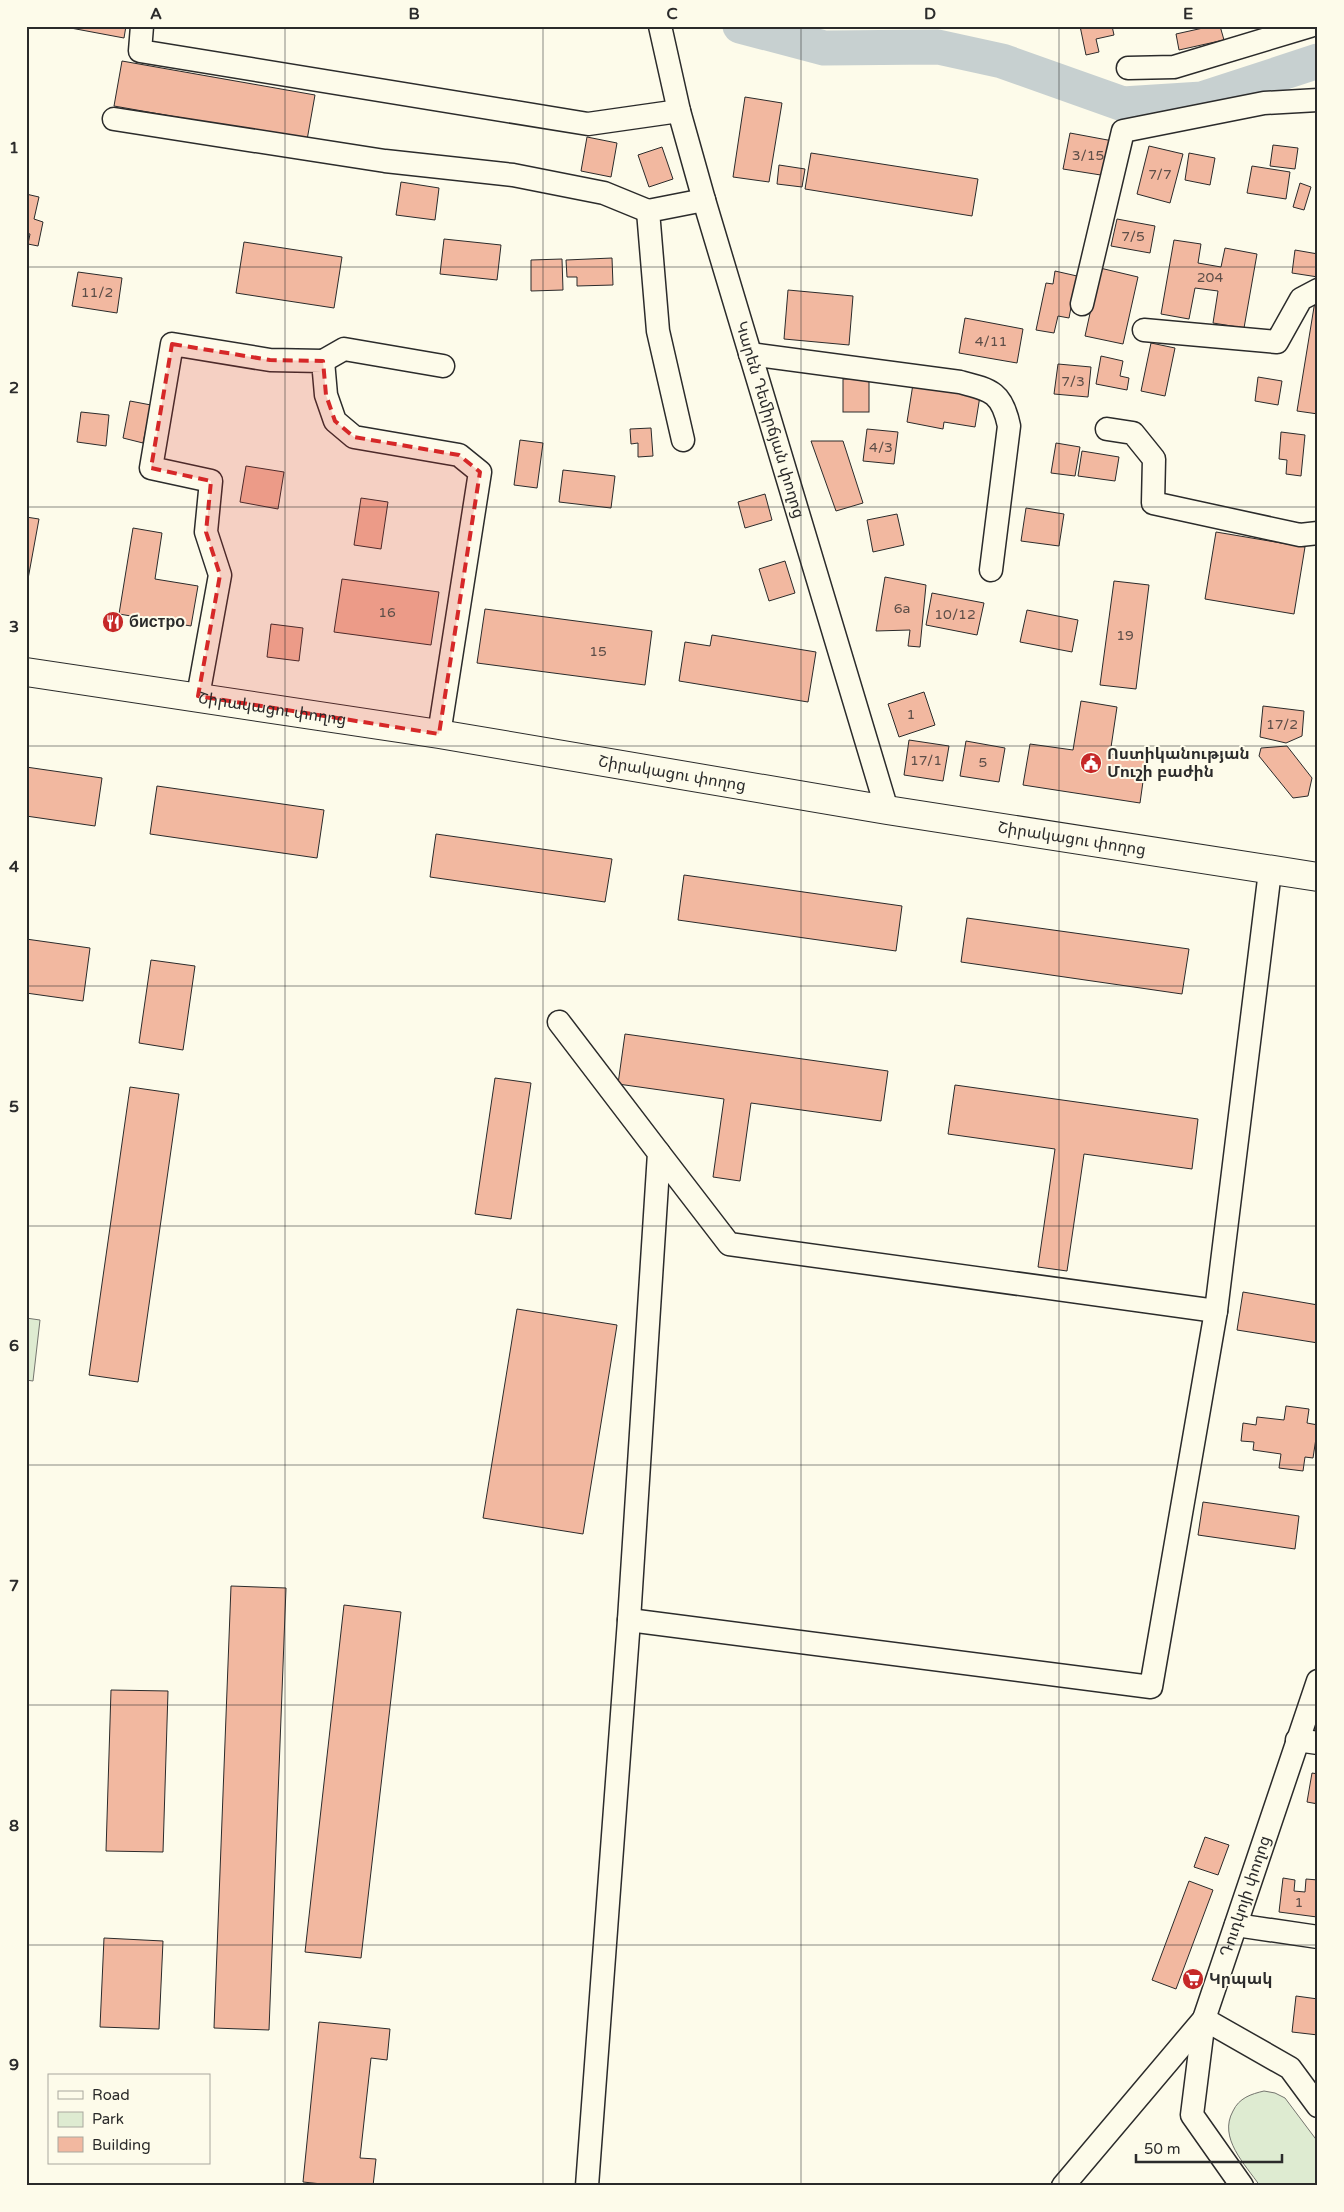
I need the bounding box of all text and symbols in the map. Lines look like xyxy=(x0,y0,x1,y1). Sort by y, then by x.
text: A xyxy=(150,4,162,24)
text: B xyxy=(408,4,420,24)
text: C xyxy=(666,4,678,24)
text: D xyxy=(924,4,936,24)
text: E xyxy=(1183,4,1193,24)
text: 1 xyxy=(9,138,19,158)
house number: 3/15 xyxy=(1072,147,1104,164)
house number: 7/7 xyxy=(1148,166,1172,183)
house number: 7/5 xyxy=(1121,228,1145,245)
house number: 204 xyxy=(1197,269,1223,286)
house number: 11/2 xyxy=(81,284,113,301)
street label: Կարեն Դեմիրճյան փողոց xyxy=(731,319,809,521)
house number: 4/11 xyxy=(975,333,1007,350)
house number: 7/3 xyxy=(1061,373,1085,390)
text: 2 xyxy=(9,378,19,398)
house number: 4/3 xyxy=(869,439,893,456)
house number: 6a xyxy=(894,600,910,617)
house number: 16 xyxy=(378,604,396,621)
house number: 10/12 xyxy=(934,606,976,623)
restaurant icon: бистро xyxy=(101,610,125,634)
place label: бистро xyxy=(129,612,185,632)
text: 3 xyxy=(9,617,19,637)
house number: 19 xyxy=(1116,627,1134,644)
house number: 15 xyxy=(589,643,607,660)
street label: Շիրակացու փողոց xyxy=(197,688,348,730)
house number: 1 xyxy=(907,706,915,723)
house number: 17/2 xyxy=(1266,716,1298,733)
place label: Ոստիկանության Մուշի բաժին xyxy=(1107,744,1250,782)
street label: Շիրակացու փողոց xyxy=(597,751,748,796)
public building icon: Ոստիկանության Մուշի բաժին xyxy=(1079,751,1103,775)
house number: 17/1 xyxy=(910,752,942,769)
house number: 5 xyxy=(979,754,987,771)
street label: Շիրակացու փողոց xyxy=(996,817,1147,860)
text: 4 xyxy=(9,857,19,877)
text: 5 xyxy=(9,1097,19,1117)
text: 6 xyxy=(9,1336,19,1356)
text: 7 xyxy=(9,1576,19,1596)
text: 8 xyxy=(9,1816,19,1836)
street label: Դուդկոյի փողոց xyxy=(1216,1833,1275,1960)
house number: 1 xyxy=(1295,1894,1303,1911)
supermarket icon: Կրպակ xyxy=(1181,1967,1205,1991)
place label: Կրպակ xyxy=(1209,1969,1273,1989)
text: 9 xyxy=(9,2055,19,2075)
legend xyxy=(48,2074,210,2164)
text: Road xyxy=(92,2086,130,2104)
text: Park xyxy=(92,2110,124,2128)
scale bar xyxy=(1136,2132,1283,2164)
text: Building xyxy=(92,2136,151,2154)
text: 50 m xyxy=(1144,2140,1181,2158)

